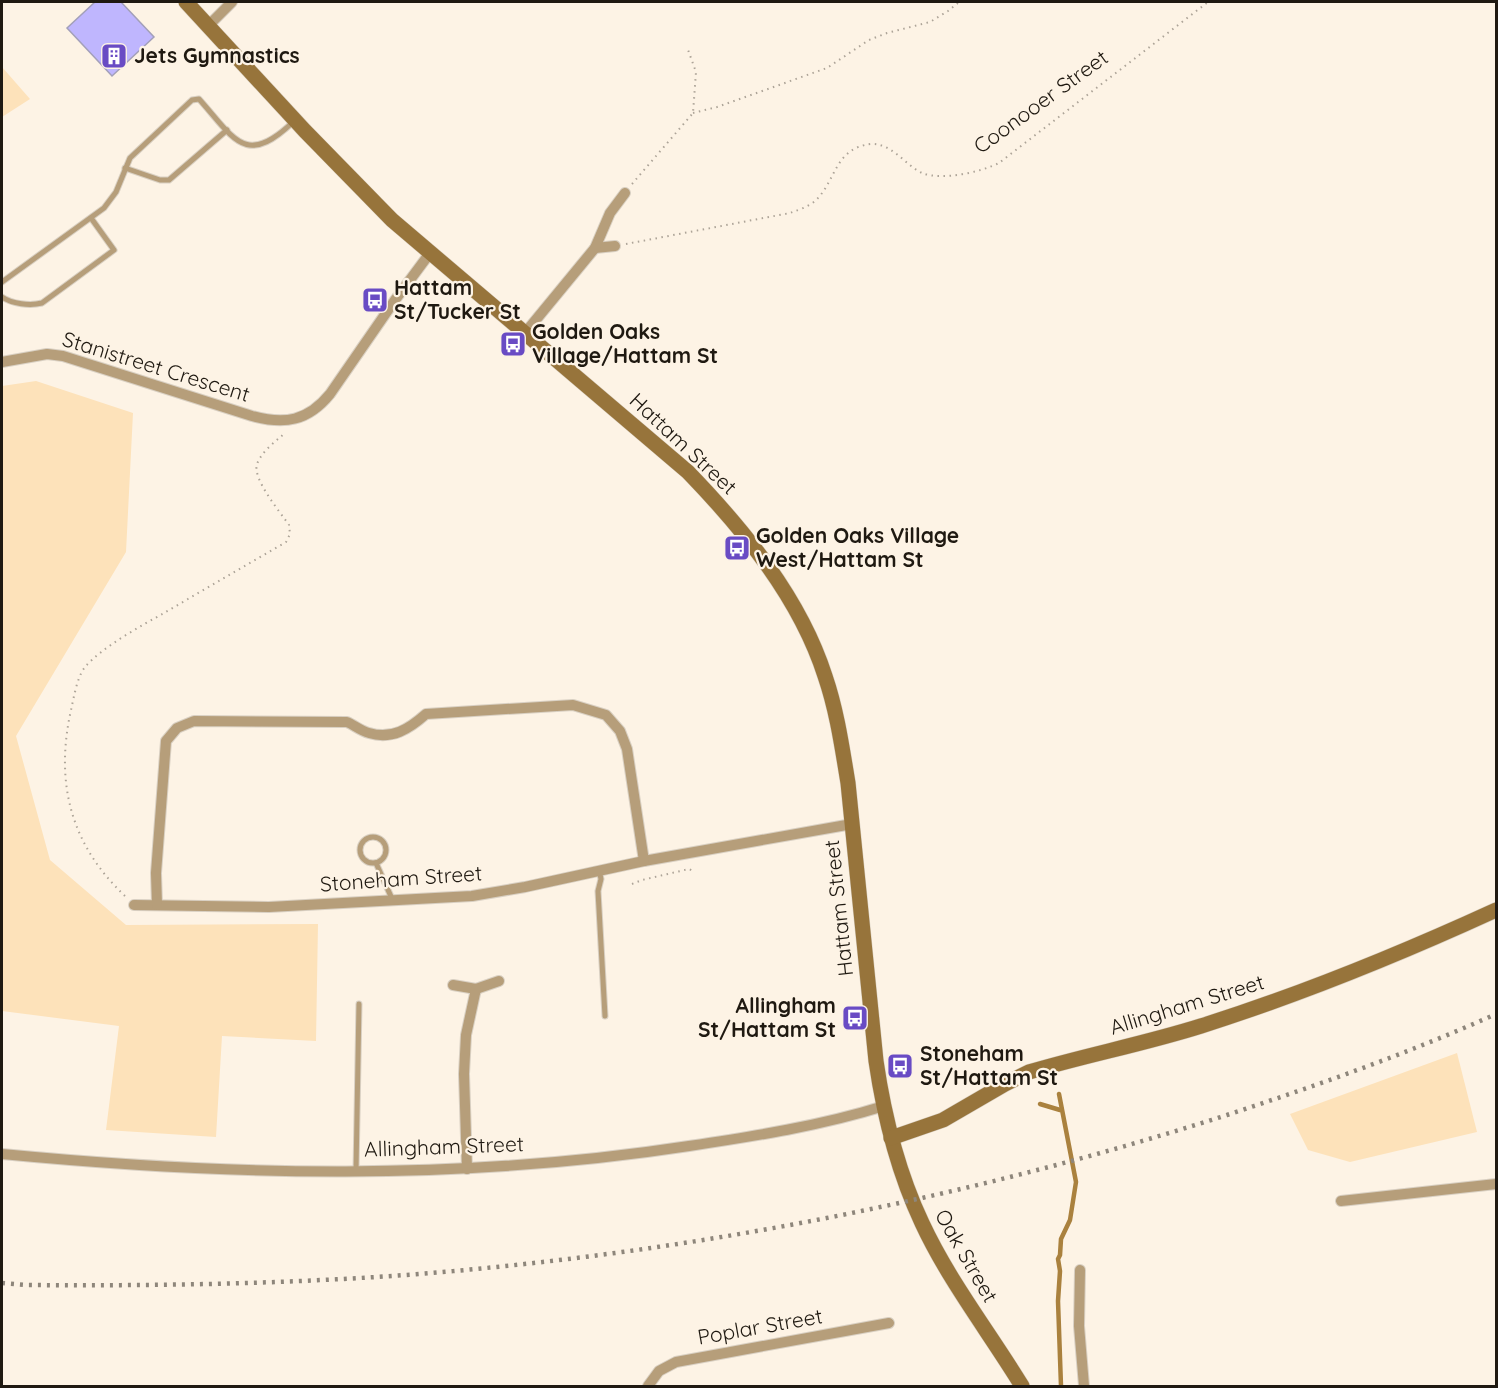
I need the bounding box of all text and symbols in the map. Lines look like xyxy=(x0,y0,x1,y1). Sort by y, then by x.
building icon: Jets Gymnastics xyxy=(99,41,129,71)
place label: Jets Gymnastics xyxy=(134,42,300,68)
street label: Coonooer Street xyxy=(968,44,1113,159)
place label: Hattam St/Tucker St xyxy=(394,274,521,324)
bus stop icon: Hattam St/Tucker St xyxy=(360,285,390,315)
place label: Golden Oaks Village/Hattam St xyxy=(532,318,718,368)
street label: Stanistreet Crescent xyxy=(59,325,253,407)
bus stop icon: Golden Oaks Village/Hattam St xyxy=(498,329,528,359)
street label: Hattam Street xyxy=(625,387,743,500)
place label: Golden Oaks Village West/Hattam St xyxy=(756,522,959,572)
bus stop icon: Golden Oaks Village West/Hattam St xyxy=(722,533,752,563)
street label: Hattam Street xyxy=(818,839,858,978)
street label: Stoneham Street xyxy=(319,859,483,897)
street label: Allingham Street xyxy=(1106,968,1267,1040)
place label: Allingham St/Hattam St xyxy=(698,992,836,1042)
bus stop icon: Allingham St/Hattam St xyxy=(840,1003,870,1033)
place label: Stoneham St/Hattam St xyxy=(920,1040,1058,1090)
bus stop icon: Stoneham St/Hattam St xyxy=(885,1051,915,1081)
street label: Allingham Street xyxy=(364,1130,524,1162)
street label: Oak Street xyxy=(930,1204,1004,1307)
street label: Poplar Street xyxy=(695,1302,824,1350)

